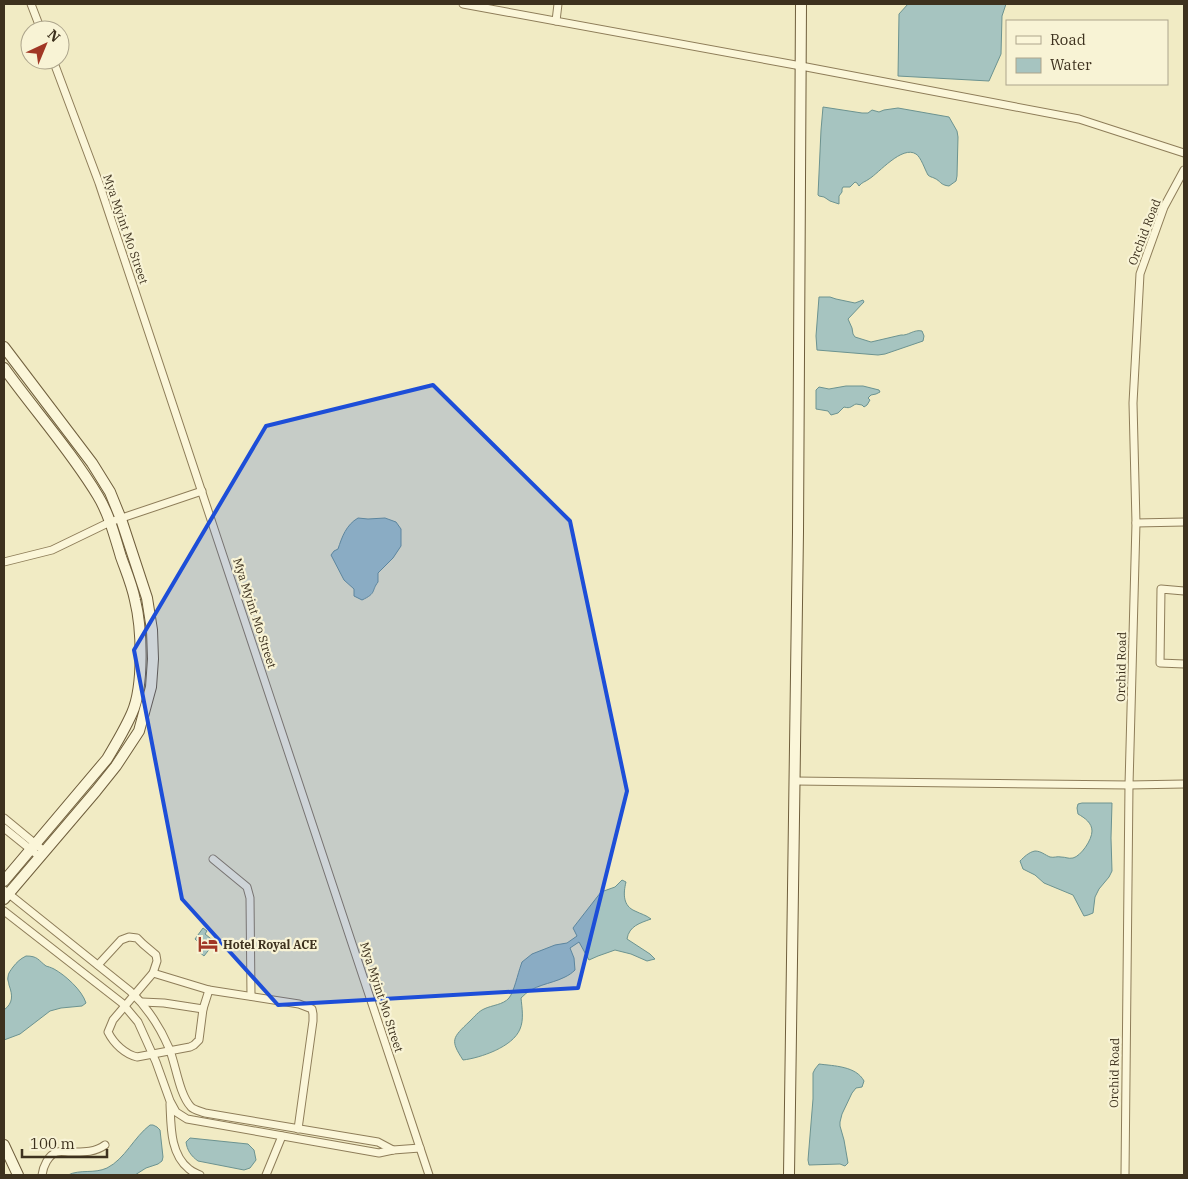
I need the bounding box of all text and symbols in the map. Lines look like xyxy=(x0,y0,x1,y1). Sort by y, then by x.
north arrow xyxy=(20,20,70,70)
legend xyxy=(1006,20,1168,85)
text: N xyxy=(44,25,64,46)
text: Road xyxy=(1050,30,1086,49)
text: Water xyxy=(1050,55,1092,74)
street label: Mya Myint Mo Street xyxy=(100,172,152,286)
street label: Orchid Road xyxy=(1124,197,1164,267)
street label: Mya Myint Mo Street xyxy=(230,556,280,670)
street label: Orchid Road xyxy=(1113,632,1129,702)
hotel icon: Hotel Royal ACE xyxy=(197,933,219,955)
place label: Hotel Royal ACE xyxy=(223,937,317,952)
street label: Mya Myint Mo Street xyxy=(357,940,407,1054)
street label: Orchid Road xyxy=(1106,1038,1122,1108)
scale bar xyxy=(22,1126,108,1158)
text: 100 m xyxy=(30,1134,75,1153)

